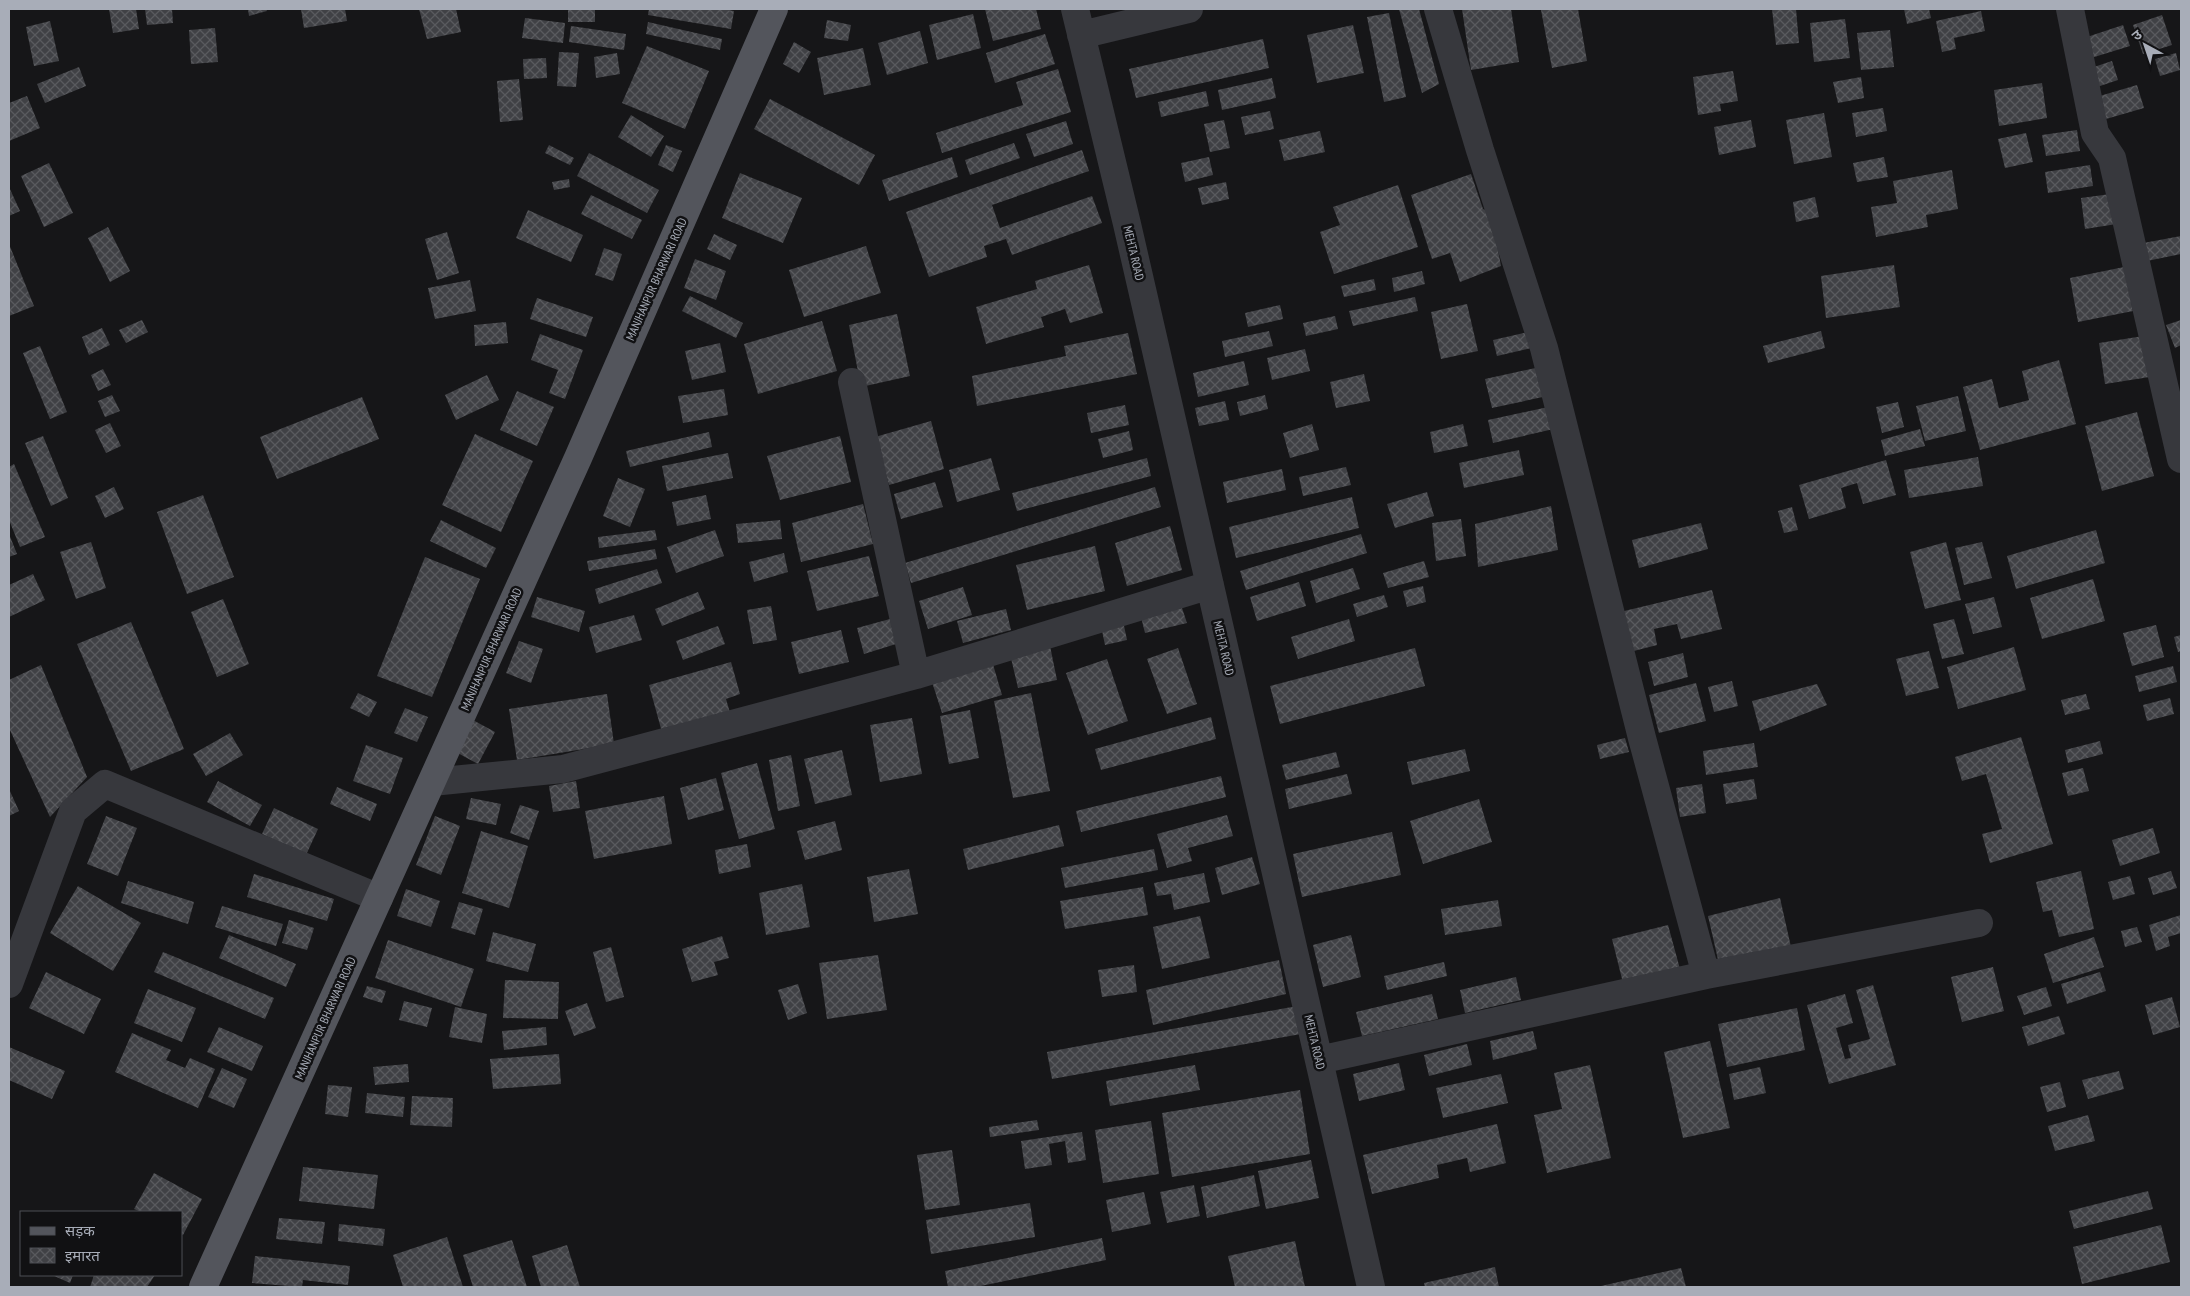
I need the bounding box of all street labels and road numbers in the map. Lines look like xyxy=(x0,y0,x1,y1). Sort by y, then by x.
street label: MANJHANPUR BHARWARI ROAD xyxy=(622,215,690,343)
street label: MEHTA ROAD xyxy=(1120,224,1148,282)
street label: MANJHANPUR BHARWARI ROAD xyxy=(457,585,525,713)
street label: MEHTA ROAD xyxy=(1210,619,1238,677)
street label: MANJHANPUR BHARWARI ROAD xyxy=(291,954,359,1082)
street label: MEHTA ROAD xyxy=(1301,1013,1329,1071)

